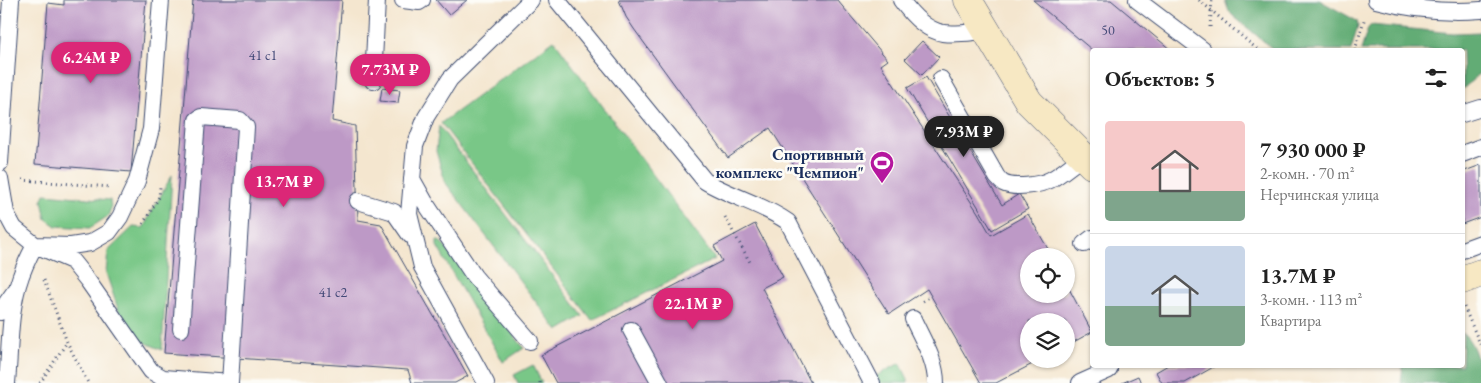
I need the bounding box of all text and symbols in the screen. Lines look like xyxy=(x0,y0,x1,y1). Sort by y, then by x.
house number: 50 xyxy=(1101,21,1115,39)
pin: 6.24M ₽ xyxy=(45,42,137,84)
house number: 41 с1 xyxy=(249,46,277,64)
text: 6.24M ₽ xyxy=(62,47,120,68)
pin: 7.73M ₽ xyxy=(344,54,436,96)
text: 7.73M ₽ xyxy=(361,59,419,80)
icon: filters xyxy=(1422,64,1450,92)
text: Объектов: 5 xyxy=(1105,65,1216,92)
pin: 7.93M ₽ xyxy=(918,116,1010,158)
text: 7.93M ₽ xyxy=(935,121,993,142)
text: 7 930 000 ₽ xyxy=(1260,136,1366,163)
icon: home xyxy=(1145,141,1205,201)
place label: Спортивный комплекс "Чемпион" xyxy=(716,144,865,183)
sports icon: Спортивный комплекс "Чемпион" xyxy=(869,150,895,184)
text: 2-комн. · 70 m² xyxy=(1260,163,1355,184)
pin: 13.7M ₽ xyxy=(238,166,330,208)
text: 13.7M ₽ xyxy=(255,171,313,192)
text: Нерчинская улица xyxy=(1260,184,1379,205)
map controls xyxy=(1020,248,1075,368)
button: locate xyxy=(1020,248,1075,303)
text: 13.7M ₽ xyxy=(1260,262,1336,289)
icon: home xyxy=(1145,266,1205,326)
house number: 41 с2 xyxy=(319,283,348,301)
pin: 22.1M ₽ xyxy=(647,288,739,330)
text: 3-комн. · 113 m² xyxy=(1260,289,1362,310)
text: 22.1M ₽ xyxy=(664,293,722,314)
text: Квартира xyxy=(1260,310,1321,331)
button: layers xyxy=(1020,313,1075,368)

